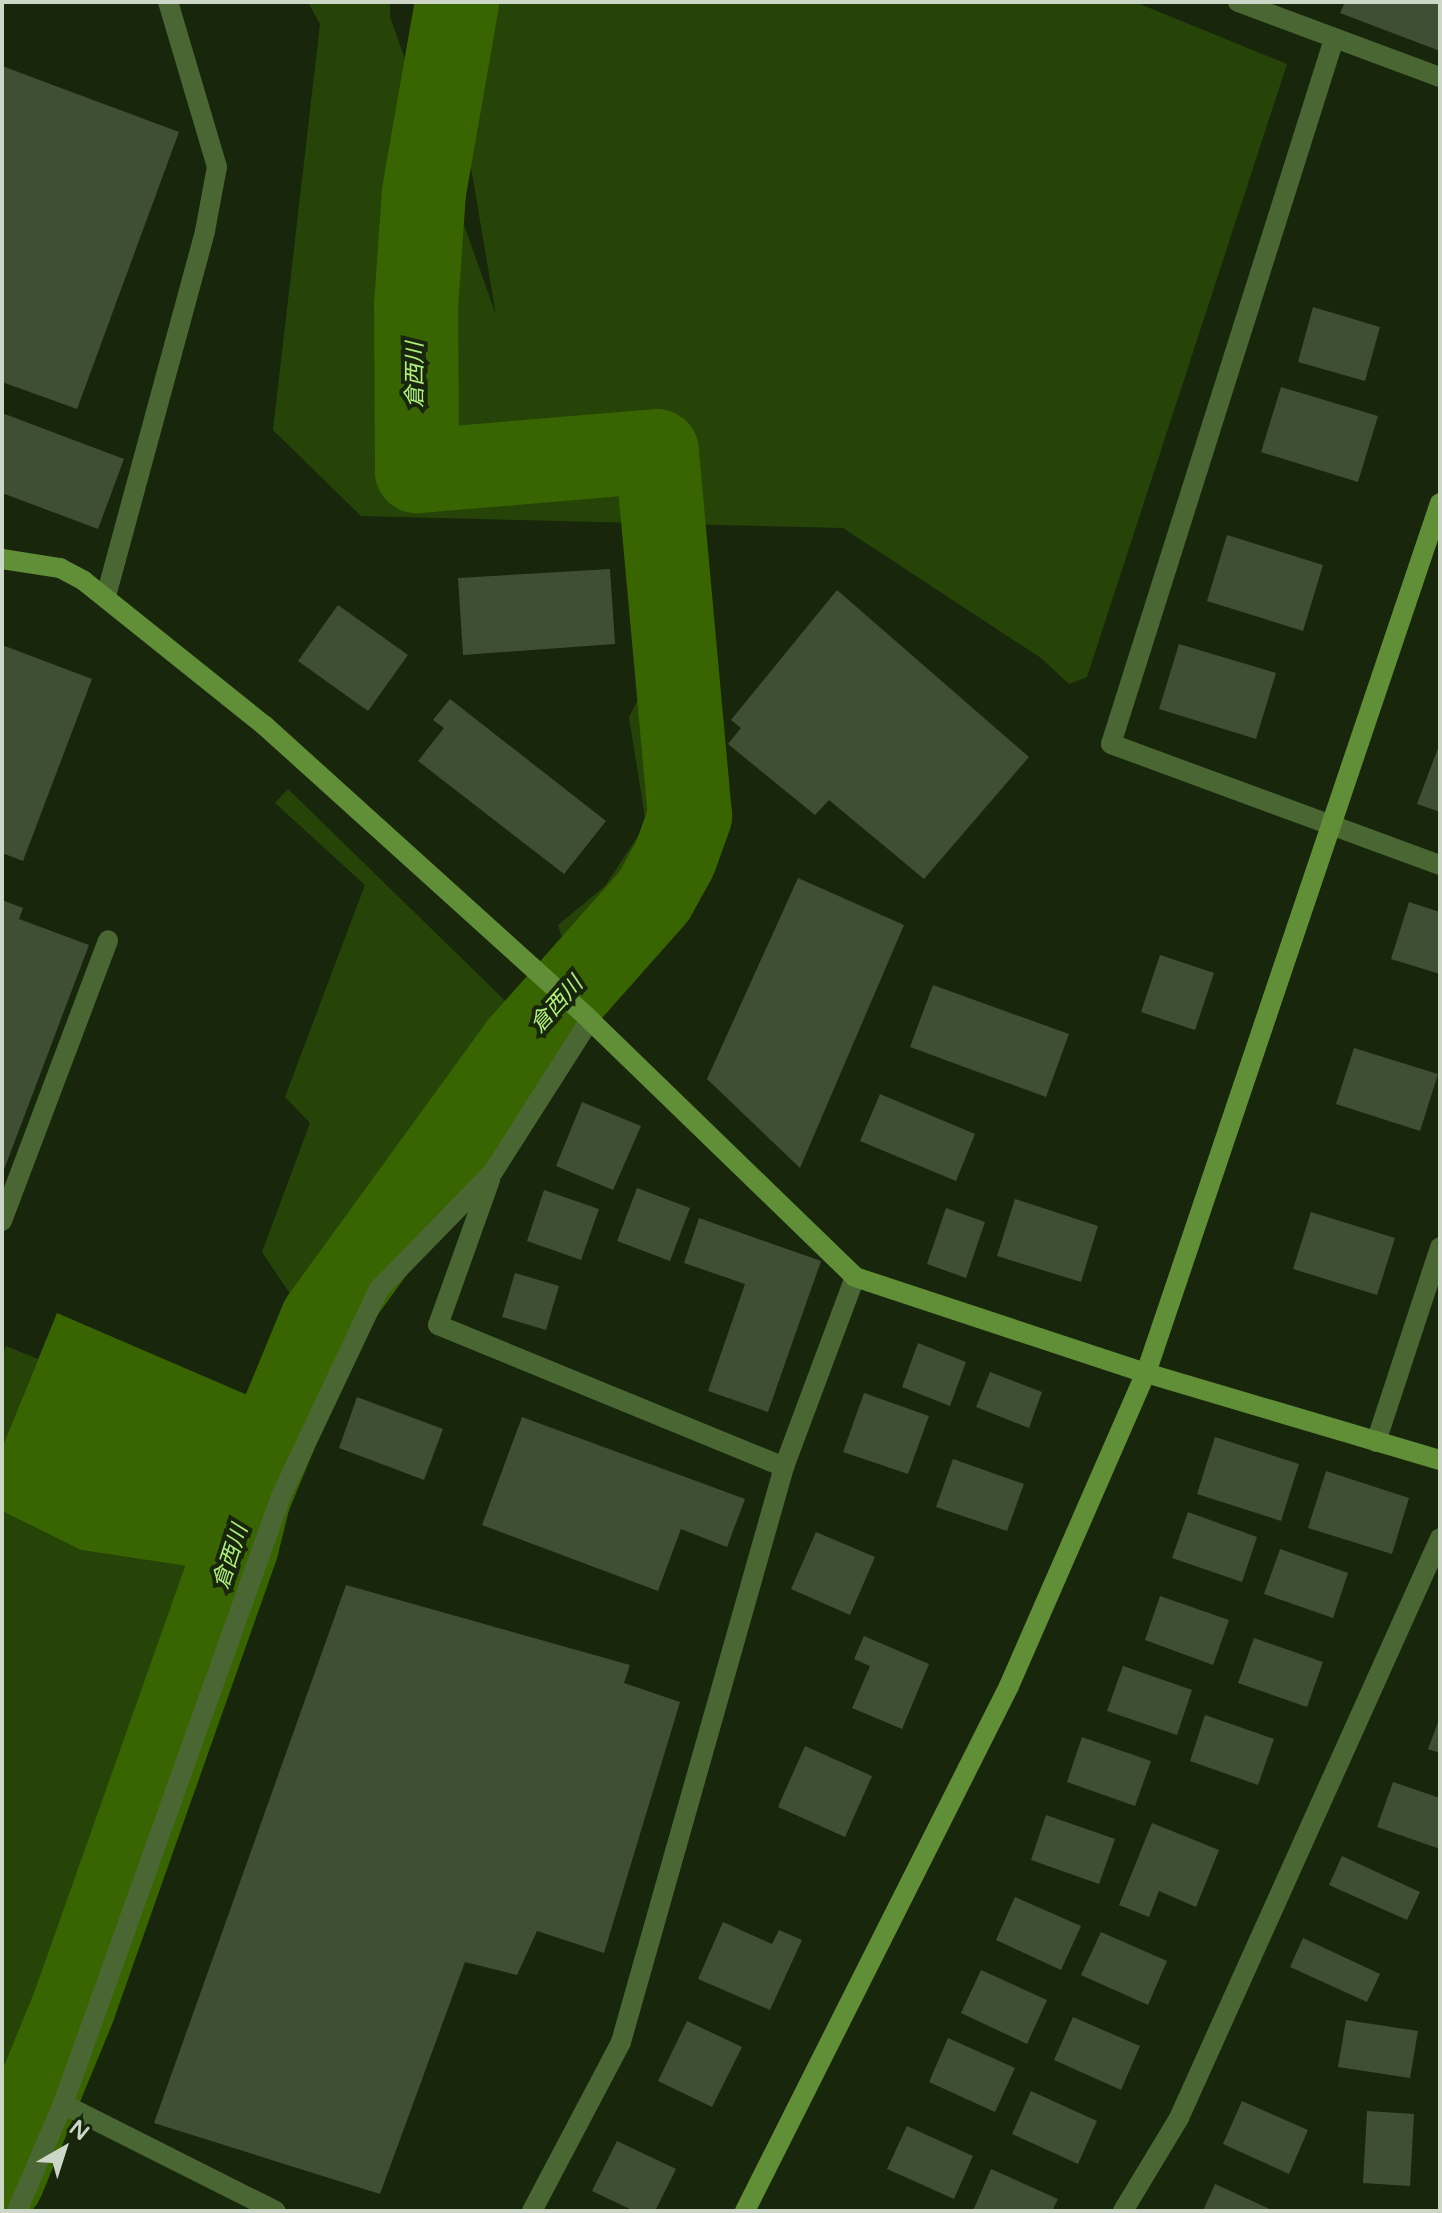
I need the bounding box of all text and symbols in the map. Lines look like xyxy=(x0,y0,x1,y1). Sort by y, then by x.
water label: 倉西川 xyxy=(403,342,429,408)
water label: 倉西川 xyxy=(525,972,589,1038)
water label: 倉西川 xyxy=(208,1522,254,1592)
north arrow xyxy=(24,2109,104,2189)
text: N xyxy=(64,2115,94,2146)

